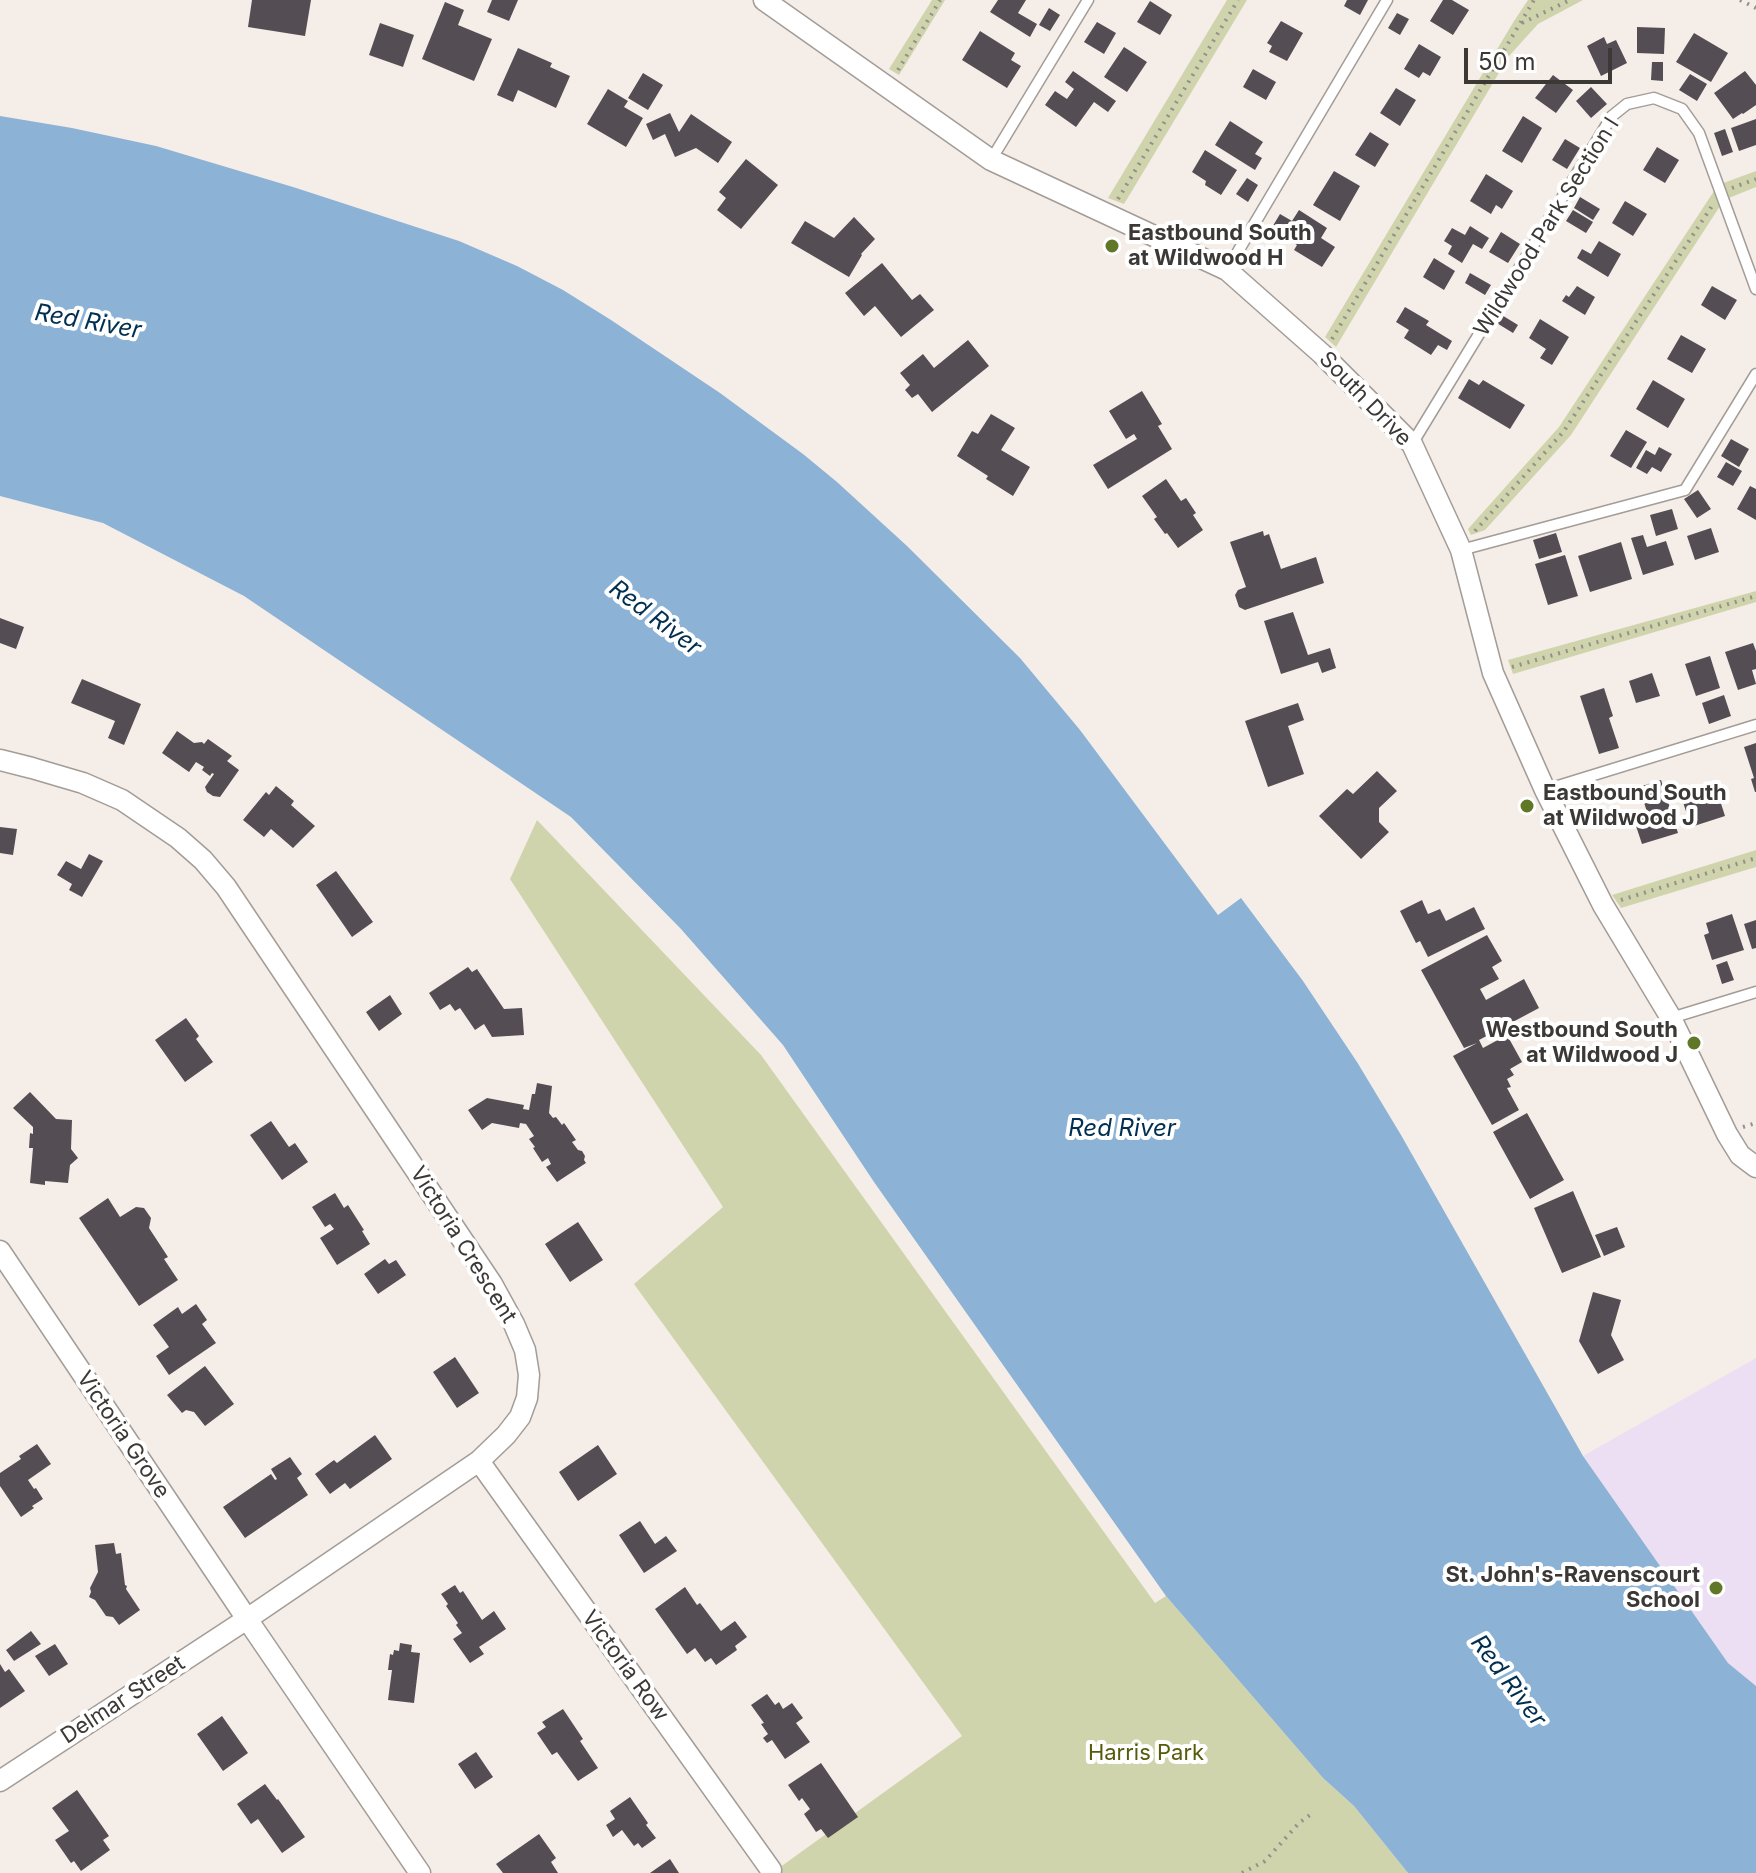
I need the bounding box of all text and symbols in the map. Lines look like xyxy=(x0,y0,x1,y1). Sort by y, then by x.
scale bar xyxy=(1468,32,1616,82)
text: 50 m xyxy=(1478,47,1536,76)
street label: Wildwood Park Section I xyxy=(1469,113,1625,341)
place label: Eastbound South at Wildwood H xyxy=(1128,220,1312,272)
marker: Eastbound South at Wildwood H xyxy=(1103,237,1121,255)
water label: Red River xyxy=(33,298,143,346)
street label: South Drive xyxy=(1313,346,1417,452)
water label: Red River xyxy=(603,574,707,662)
place label: Eastbound South at Wildwood J xyxy=(1543,780,1727,832)
marker: Eastbound South at Wildwood J xyxy=(1518,797,1536,815)
place label: Westbound South at Wildwood J xyxy=(1486,1017,1678,1068)
marker: Westbound South at Wildwood J xyxy=(1685,1034,1703,1052)
water label: Red River xyxy=(1068,1115,1176,1143)
street label: Victoria Crescent xyxy=(404,1162,522,1328)
street label: Victoria Grove xyxy=(71,1366,175,1504)
place label: St. John's-Ravenscourt School xyxy=(1446,1562,1700,1614)
marker: St. John's-Ravenscourt School xyxy=(1707,1579,1725,1597)
street label: Victoria Row xyxy=(576,1606,674,1726)
water label: Red River xyxy=(1464,1629,1552,1733)
street label: Delmar Street xyxy=(56,1650,190,1750)
park label: Harris Park xyxy=(1088,1740,1204,1766)

